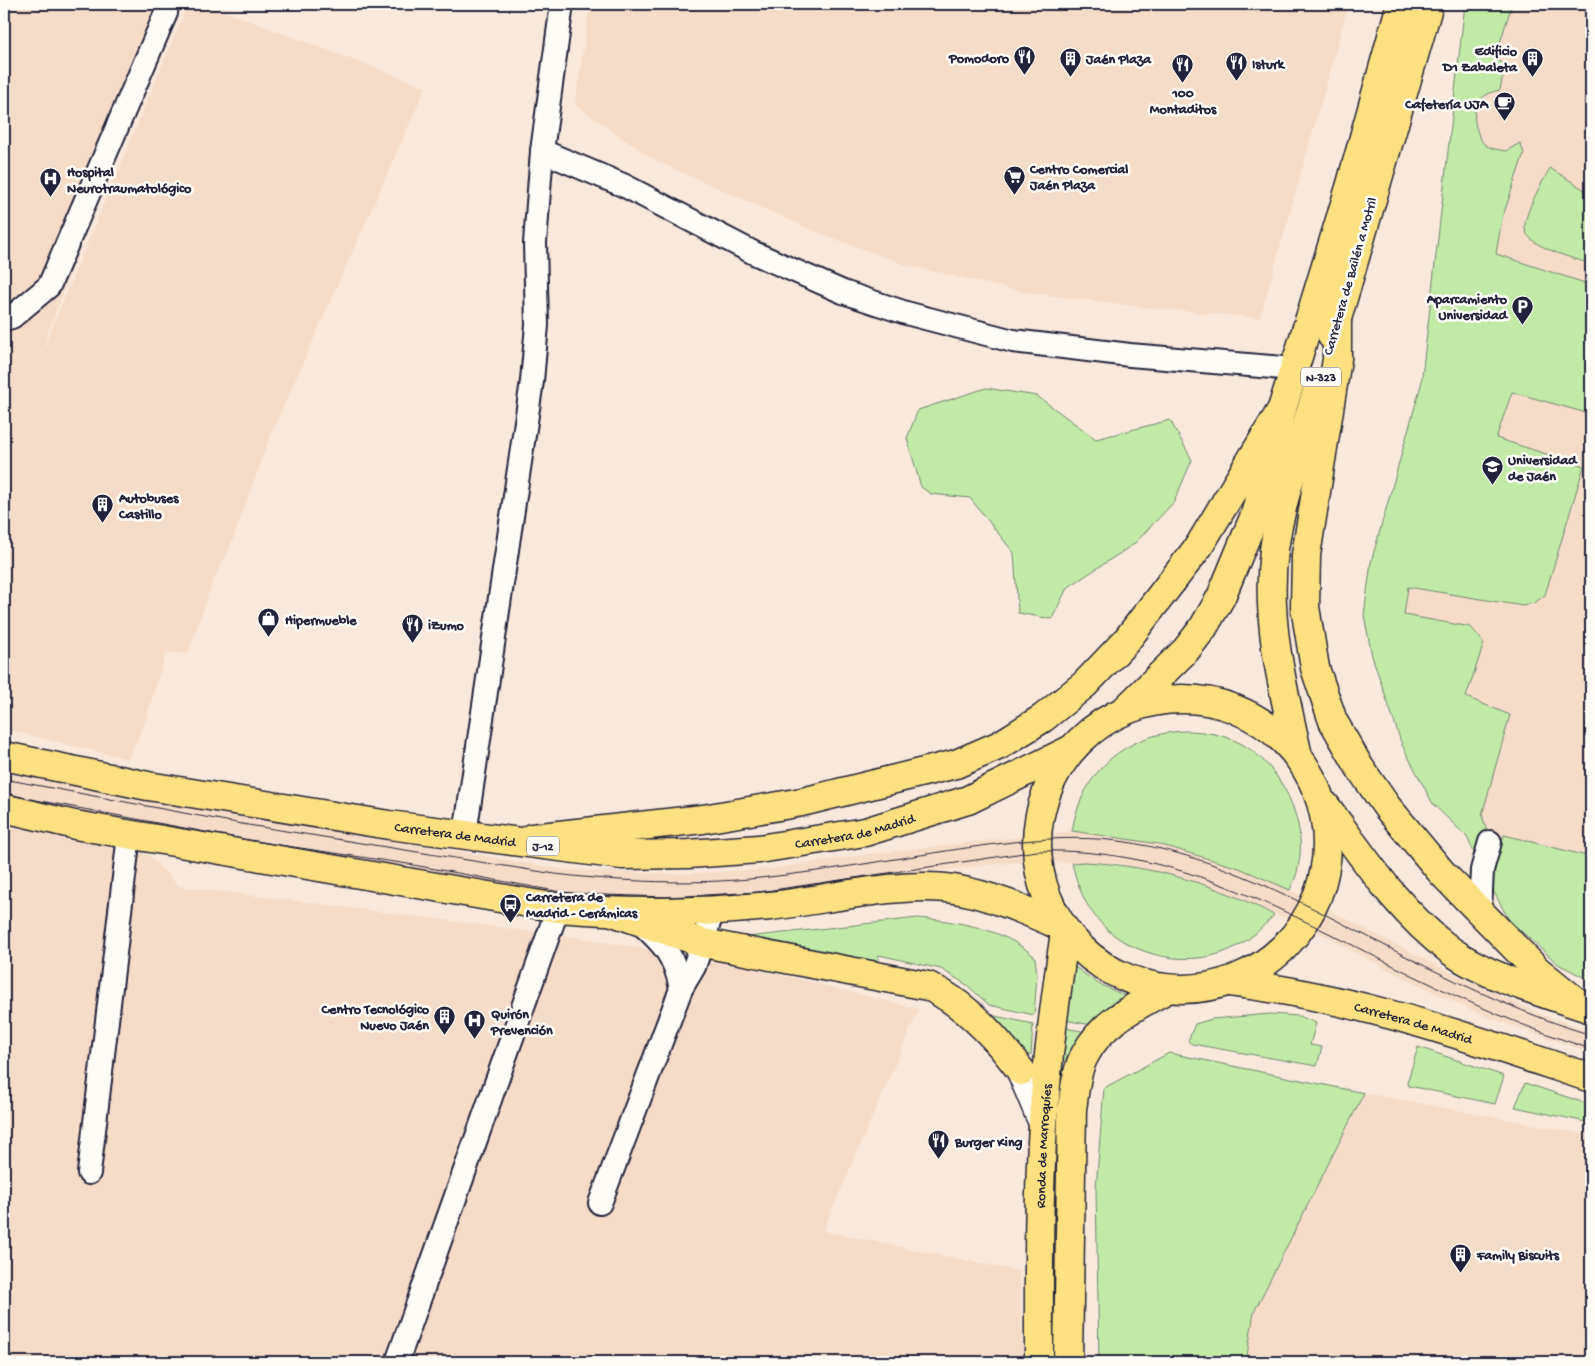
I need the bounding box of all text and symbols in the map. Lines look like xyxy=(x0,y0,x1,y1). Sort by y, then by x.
place label: Edificio D1 Zabaleta xyxy=(1441,44,1518,77)
restaurant icon: Pomodoro xyxy=(1013,45,1037,76)
building icon: Jaén Plaza xyxy=(1058,46,1082,77)
building icon: Edificio D1 Zabaleta xyxy=(1521,46,1545,77)
place label: Pomodoro xyxy=(948,51,1010,68)
restaurant icon: Isturk xyxy=(1224,51,1248,82)
place label: Jaén Plaza xyxy=(1085,52,1152,69)
restaurant icon: 100 Montaditos xyxy=(1171,52,1195,83)
place label: Isturk xyxy=(1252,57,1286,74)
place label: 100 Montaditos xyxy=(1150,86,1217,119)
cafe icon: Cafetería UJA xyxy=(1492,91,1516,122)
place label: Cafetería UJA xyxy=(1404,97,1490,114)
place label: Centro Comercial Jaén Plaza xyxy=(1029,162,1128,195)
supermarket icon: Centro Comercial Jaén Plaza xyxy=(1002,164,1026,195)
place label: Hospital Neurotraumatológico xyxy=(67,165,192,198)
hospital icon: Hospital Neurotraumatológico xyxy=(39,167,63,198)
street label: Carretera de Bailén a Motril xyxy=(1321,196,1382,358)
place label: Aparcamiento Universidad xyxy=(1426,292,1509,325)
parking icon: Aparcamiento Universidad xyxy=(1511,294,1535,325)
road number: N-323 xyxy=(1301,368,1341,387)
place label: Universidad de Jaén xyxy=(1508,453,1578,486)
school or university icon: Universidad de Jaén xyxy=(1480,455,1504,486)
place label: Autobuses Castillo xyxy=(118,491,179,524)
building icon: Autobuses Castillo xyxy=(91,493,115,524)
shop icon: Hipermueble xyxy=(257,607,281,638)
restaurant icon: iZumo xyxy=(400,612,424,643)
place label: Hipermueble xyxy=(285,613,357,630)
place label: iZumo xyxy=(428,618,465,635)
street label: Carretera de Madrid xyxy=(794,810,919,854)
street label: Carretera de Madrid xyxy=(393,820,518,852)
road number: J-12 xyxy=(527,836,559,856)
place label: Carretera de Madrid - Cerámicas xyxy=(525,890,638,923)
bus stop icon: Carretera de Madrid - Cerámicas xyxy=(498,892,522,923)
street label: Carretera de Madrid xyxy=(1352,1000,1476,1050)
place label: Centro Tecnológico Nuevo Jaén xyxy=(321,1002,430,1035)
building icon: Centro Tecnológico Nuevo Jaén xyxy=(433,1004,457,1035)
place label: Quirón Prevención xyxy=(490,1007,553,1040)
hospital icon: Quirón Prevención xyxy=(463,1009,487,1040)
street label: Ronda de Marroquíes xyxy=(1034,1083,1057,1208)
restaurant icon: Burger King xyxy=(927,1129,951,1160)
place label: Burger King xyxy=(954,1135,1023,1152)
building icon: Family Biscuits xyxy=(1449,1242,1473,1273)
place label: Family Biscuits xyxy=(1476,1248,1560,1265)

